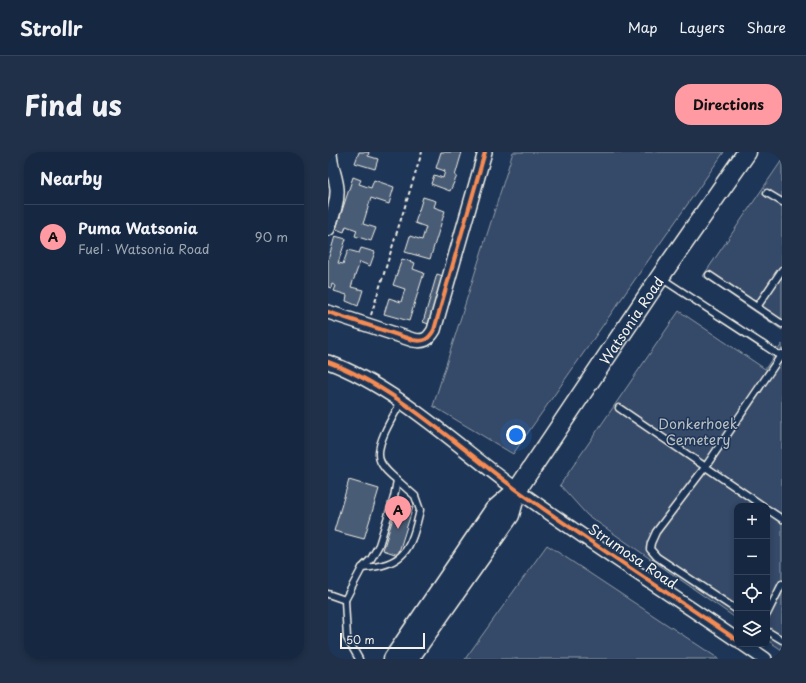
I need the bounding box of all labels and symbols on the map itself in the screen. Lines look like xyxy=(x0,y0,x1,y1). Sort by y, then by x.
street label: Watsonia Road xyxy=(594,272,668,369)
park label: Donkerhoek Cemetery xyxy=(658,413,738,450)
your location xyxy=(506,425,526,445)
pin: A xyxy=(385,496,411,529)
street label: Strumosa Road xyxy=(584,518,682,594)
scale bar xyxy=(340,631,425,650)

